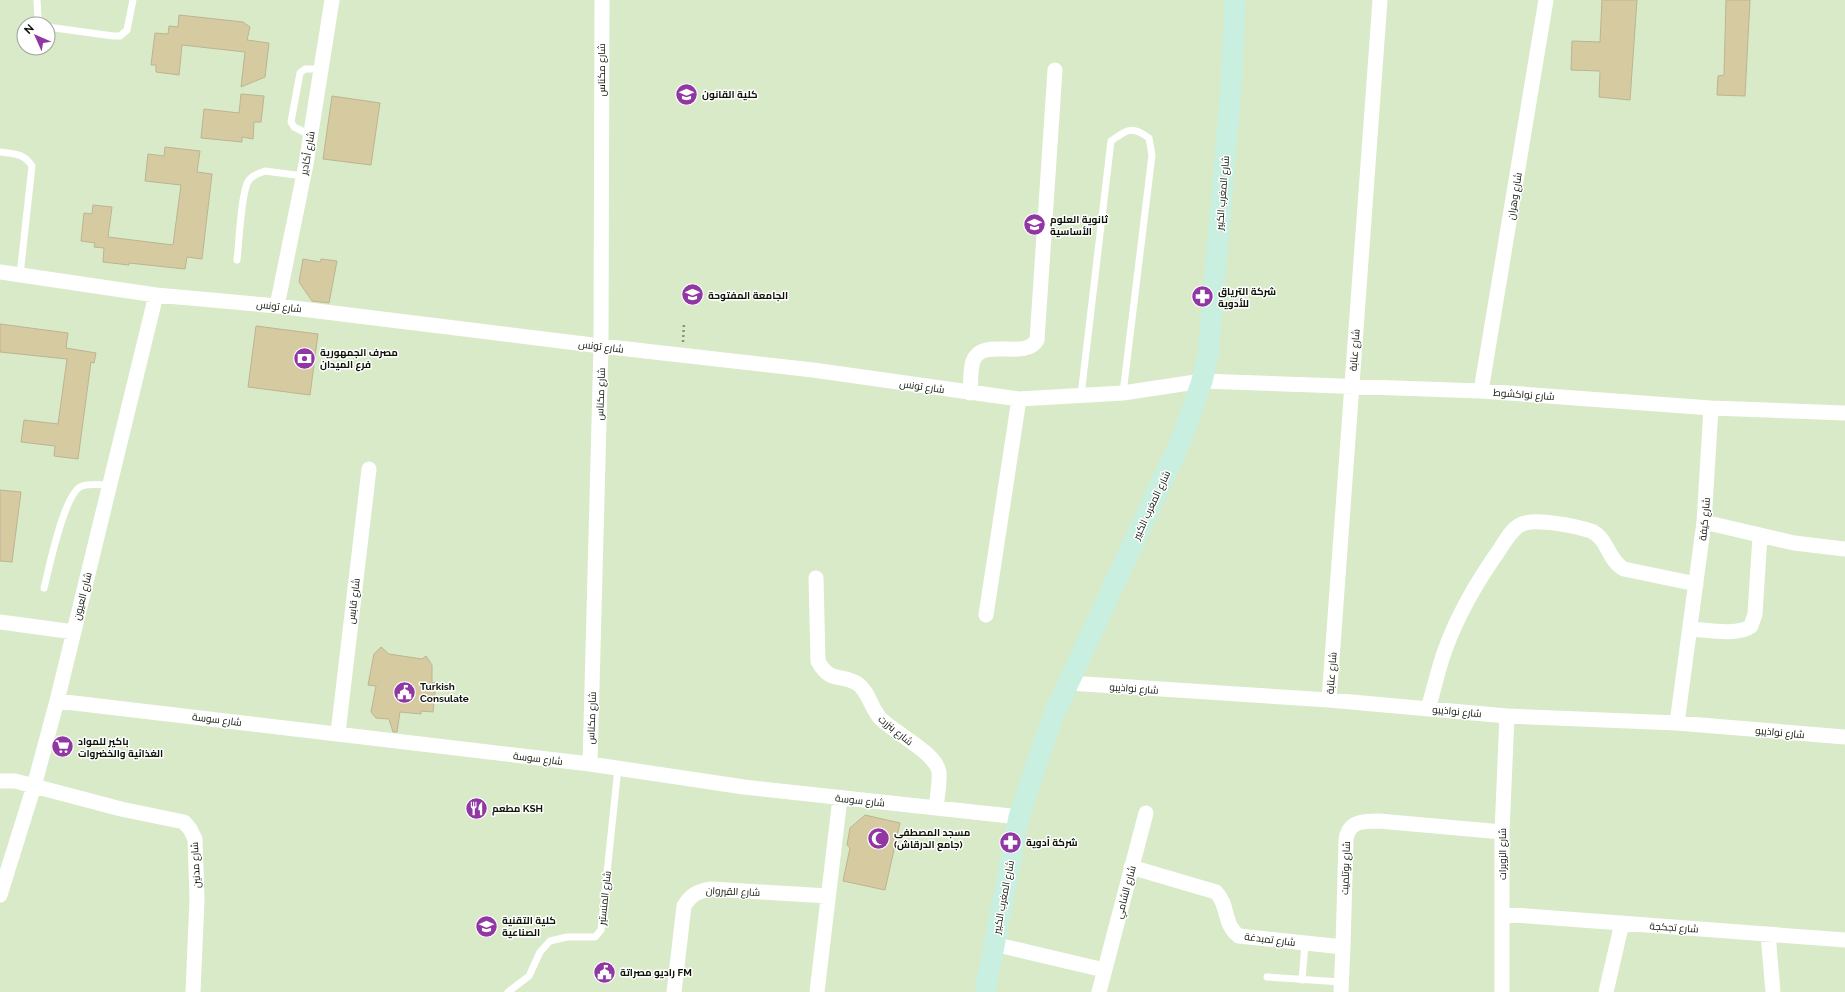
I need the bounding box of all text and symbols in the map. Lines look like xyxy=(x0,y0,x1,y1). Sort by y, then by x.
north arrow xyxy=(16,16,56,56)
text: N xyxy=(22,22,37,37)
street label: شارع مكناس xyxy=(596,44,608,96)
school or university icon: كلية القانون xyxy=(674,81,700,107)
place label: كلية القانون xyxy=(702,89,758,101)
street label: شارع أكادير xyxy=(297,130,318,177)
street label: شارع المغرب الكبير xyxy=(1214,155,1232,232)
street label: شارع وهران xyxy=(1505,172,1525,221)
school or university icon: ثانوية العلوم الأساسية xyxy=(1021,212,1047,238)
place label: ثانوية العلوم الأساسية xyxy=(1050,214,1108,238)
school or university icon: الجامعة المفتوحة xyxy=(680,282,706,308)
pharmacy icon: شركة الترياق للأدوية xyxy=(1189,284,1215,310)
place label: شركة الترياق للأدوية xyxy=(1218,286,1276,310)
place label: الجامعة المفتوحة xyxy=(708,290,788,302)
street label: شارع تونس xyxy=(256,299,302,315)
street label: شارع عنابة xyxy=(1348,329,1362,372)
street label: شارع تونس xyxy=(578,338,624,356)
bank icon: مصرف الجمهورية فرع الميدان xyxy=(291,345,317,371)
place label: مصرف الجمهورية فرع الميدان xyxy=(320,347,398,372)
street label: شارع مكناس xyxy=(594,367,608,421)
street label: شارع تونس xyxy=(898,378,945,396)
street label: شارع نواكشوط xyxy=(1493,387,1555,403)
street label: شارع المغرب الكبير xyxy=(1130,469,1173,543)
street label: شارع كيفة xyxy=(1697,497,1713,541)
street label: شارع العيون xyxy=(71,571,95,622)
street label: شارع قابس xyxy=(345,578,363,625)
street label: شارع عنابة xyxy=(1325,652,1339,695)
public building icon: Turkish Consulate xyxy=(392,679,418,705)
place label: Turkish Consulate xyxy=(420,681,469,704)
street label: شارع نواذيبو xyxy=(1109,681,1159,697)
street label: شارع مكناس xyxy=(585,691,599,745)
street label: شارع نواذيبو xyxy=(1432,704,1482,720)
street label: شارع سوسة xyxy=(191,711,242,729)
street label: شارع بنزرت xyxy=(876,713,915,748)
street label: شارع نواذيبو xyxy=(1755,725,1805,741)
supermarket icon: باكير للمواد الغذائية والخضروات xyxy=(49,734,75,760)
place label: باكير للمواد الغذائية والخضروات xyxy=(78,736,163,760)
street label: شارع سوسة xyxy=(512,750,563,768)
street label: شارع سوسة xyxy=(834,792,885,810)
restaurant icon: مطعم KSH xyxy=(463,795,489,821)
place label: مطعم KSH xyxy=(492,803,543,816)
mosque icon: مسجد المصطفى (جامع الدرقاش) xyxy=(865,825,891,851)
place label: مسجد المصطفى (جامع الدرقاش) xyxy=(894,827,970,852)
street label: شارع الزويرات xyxy=(1497,828,1509,880)
pharmacy icon: شركة أدوية xyxy=(998,829,1024,855)
place label: شركة أدوية xyxy=(1026,836,1078,849)
street label: شارع بوتلميت xyxy=(1339,841,1353,895)
street label: شارع مدنين xyxy=(189,842,203,888)
street label: شارع المغرب الكبير xyxy=(991,859,1017,936)
street label: شارع الشامي xyxy=(1113,865,1140,920)
street label: شارع المنستير xyxy=(596,870,614,927)
street label: شارع القيروان xyxy=(706,885,760,899)
school or university icon: كلية التقنية الصناعية xyxy=(474,913,500,939)
place label: كلية التقنية الصناعية xyxy=(502,915,556,939)
street label: شارع تجكجة xyxy=(1649,920,1699,936)
street label: شارع تمبدغة xyxy=(1244,931,1296,949)
public building icon: راديو مصراتة FM xyxy=(592,959,618,985)
place label: راديو مصراتة FM xyxy=(620,967,692,979)

